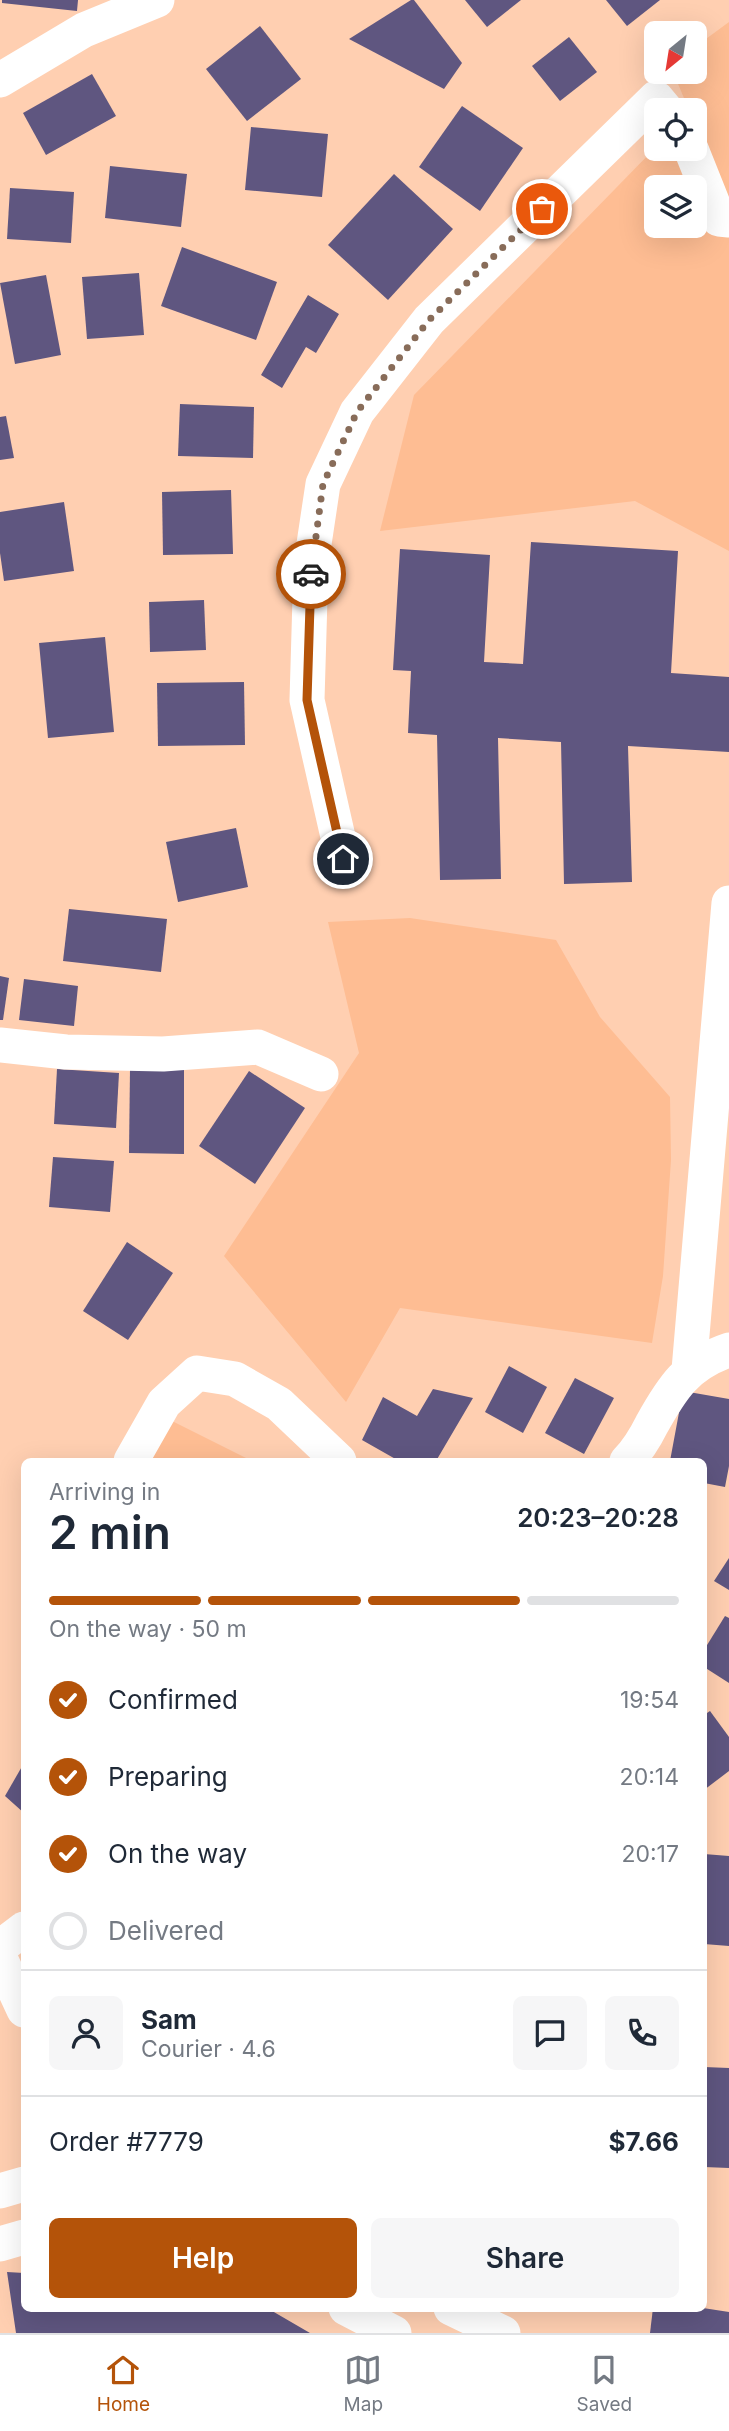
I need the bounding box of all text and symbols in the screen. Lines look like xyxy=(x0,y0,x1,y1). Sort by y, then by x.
north arrow xyxy=(644,21,707,84)
map controls xyxy=(644,21,707,238)
button: locate xyxy=(644,98,707,161)
button: layers xyxy=(644,175,707,238)
pin xyxy=(512,179,572,239)
icon: bag xyxy=(523,190,561,228)
courier xyxy=(276,539,346,609)
icon: car xyxy=(292,555,330,593)
pin xyxy=(313,829,373,889)
icon: home xyxy=(324,840,362,878)
text: Arriving in xyxy=(49,1478,160,1506)
text: 20:23–20:28 xyxy=(517,1502,679,1533)
text: 2 min xyxy=(49,1504,171,1560)
text: On the way · 50 m xyxy=(49,1615,247,1643)
icon: check xyxy=(49,1681,87,1719)
text: Confirmed xyxy=(108,1684,238,1715)
text: 19:54 xyxy=(620,1686,679,1714)
icon: check xyxy=(49,1758,87,1796)
text: Preparing xyxy=(108,1761,228,1792)
text: 20:14 xyxy=(620,1763,679,1791)
icon: check xyxy=(49,1835,87,1873)
text: On the way xyxy=(108,1838,247,1869)
text: 20:17 xyxy=(621,1840,679,1868)
text: Delivered xyxy=(108,1915,224,1946)
button: person xyxy=(49,1996,123,2070)
button: chat xyxy=(513,1996,587,2070)
button: phone xyxy=(605,1996,679,2070)
text: Sam xyxy=(141,2004,197,2035)
text: Courier · 4.6 xyxy=(141,2035,276,2063)
text: Order #7779 xyxy=(49,2126,204,2157)
text: $7.66 xyxy=(608,2126,679,2157)
button: Help xyxy=(49,2218,357,2298)
button: Share xyxy=(371,2218,679,2298)
tab: Home xyxy=(97,2351,150,2416)
tab: Map xyxy=(344,2351,383,2416)
tab: Saved xyxy=(577,2351,632,2416)

